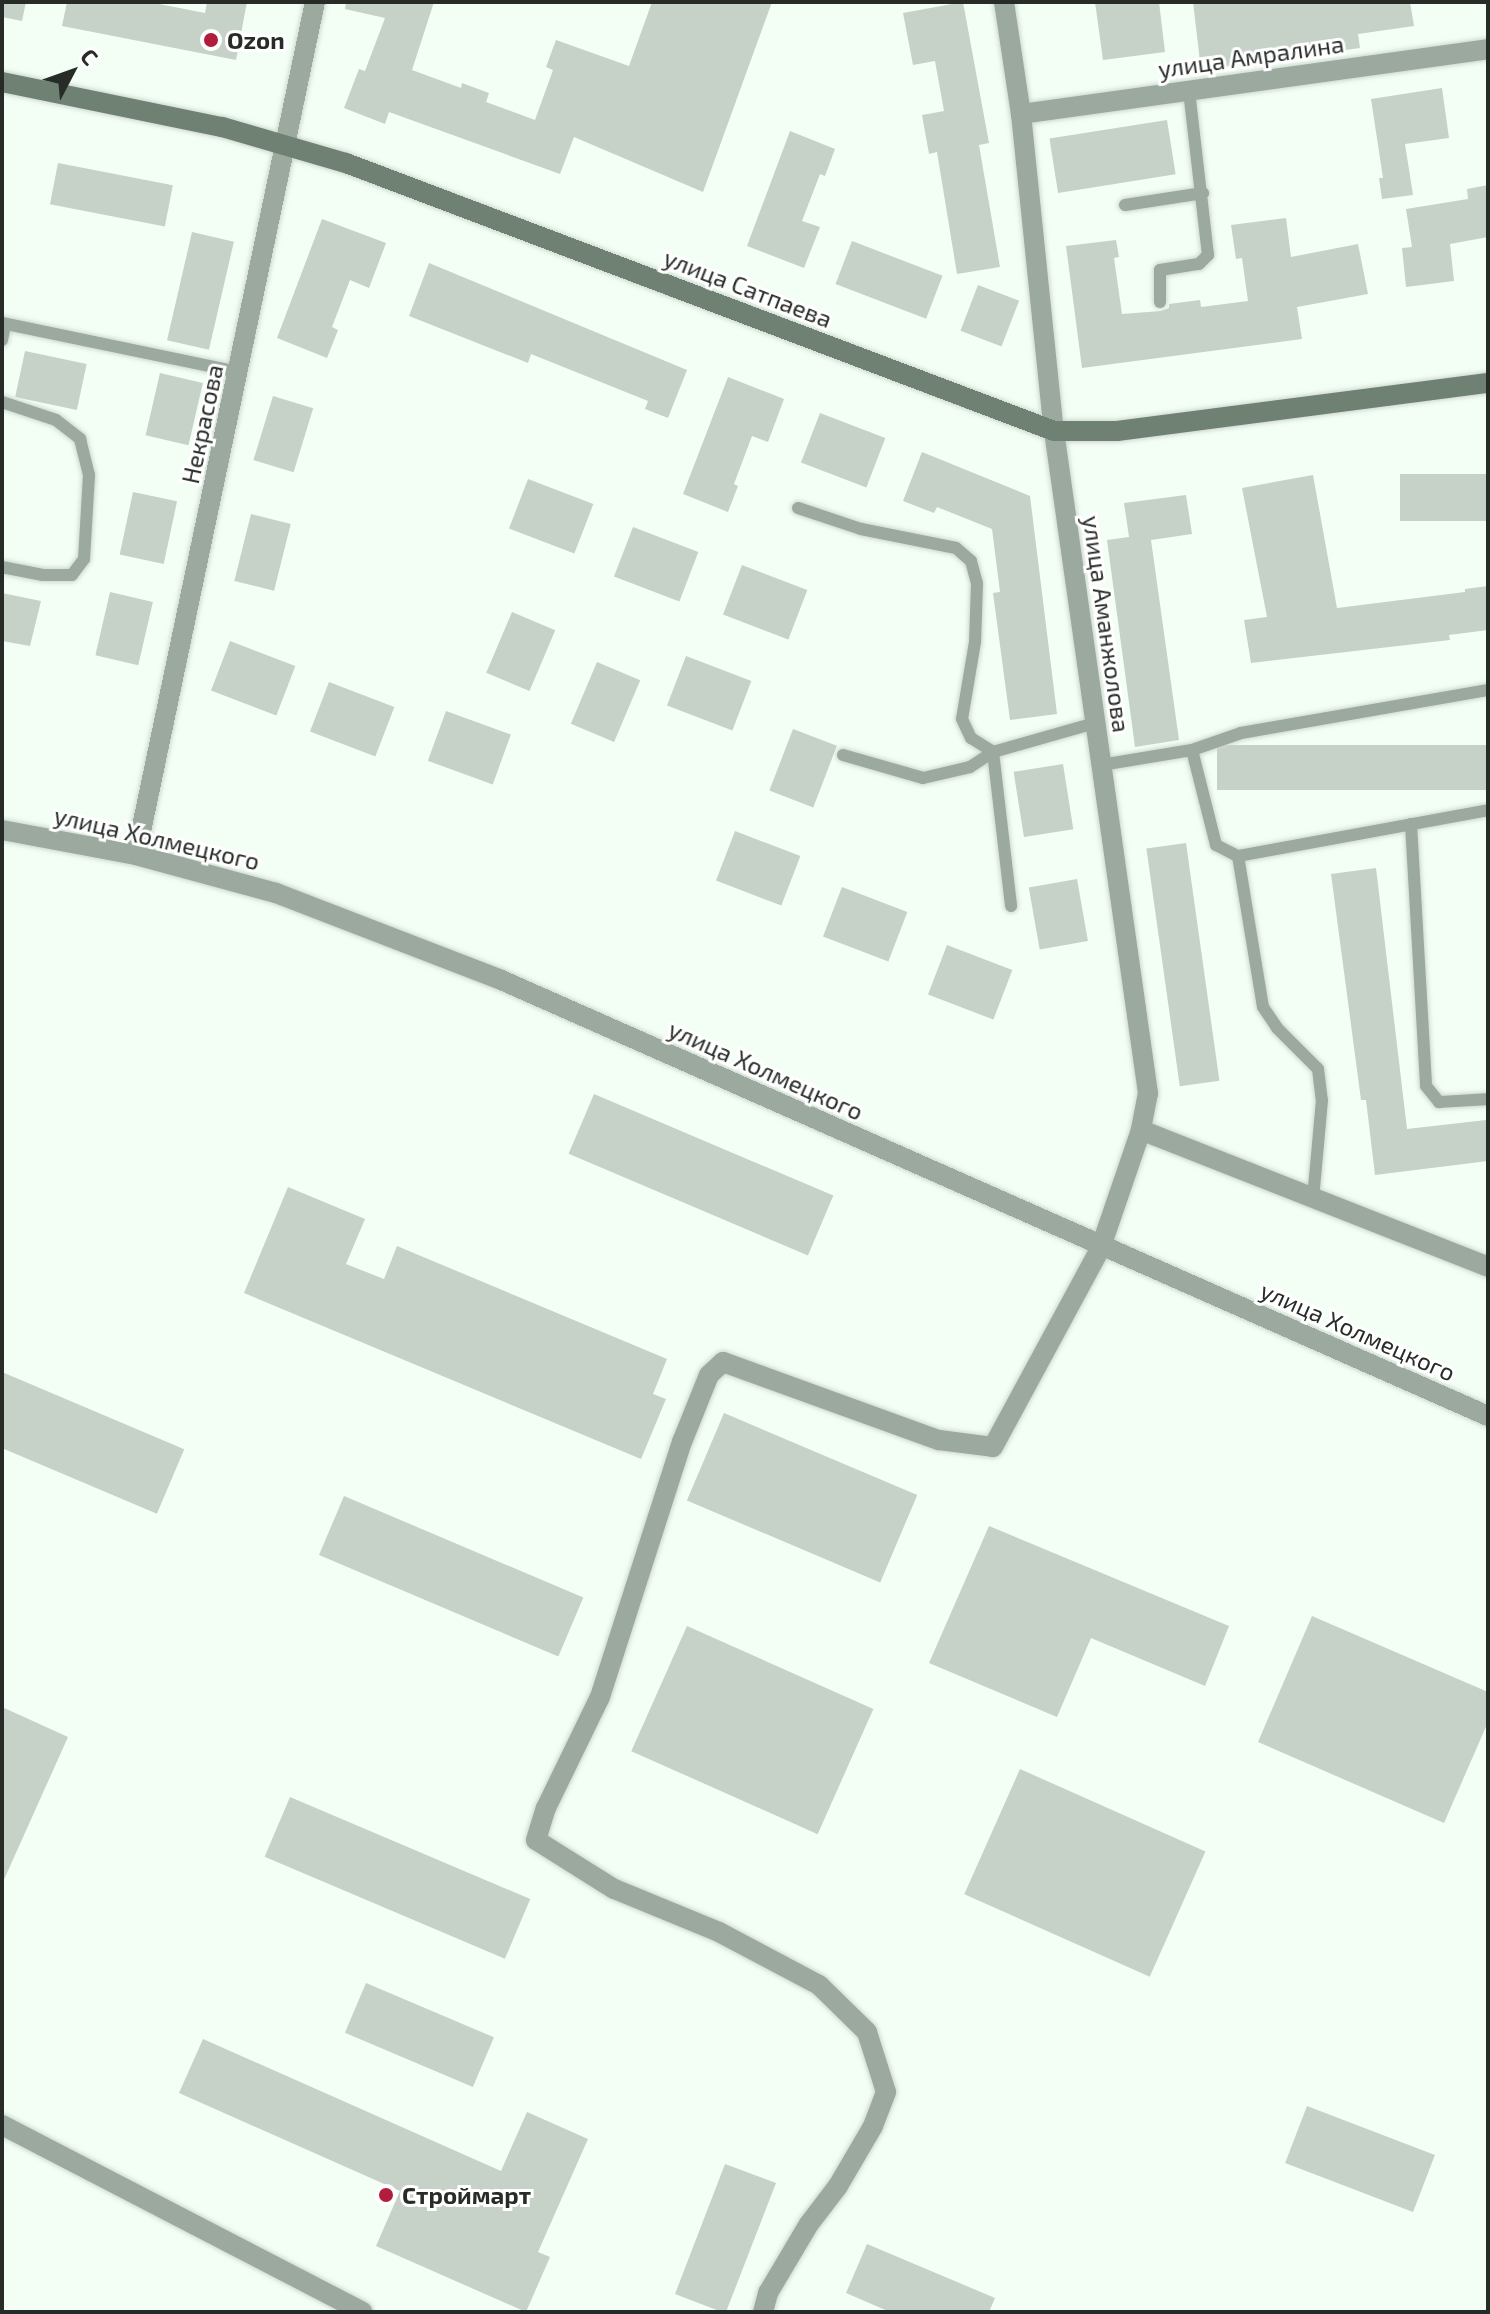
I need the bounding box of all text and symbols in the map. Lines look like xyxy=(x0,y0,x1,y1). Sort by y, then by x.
place label: Ozon xyxy=(227,26,285,54)
street label: улица Амралина xyxy=(1156,29,1346,83)
marker: Ozon xyxy=(202,31,220,49)
north arrow xyxy=(32,32,112,112)
text: С xyxy=(76,43,104,70)
street label: улица Сатпаева xyxy=(660,243,836,333)
street label: Некрасова xyxy=(175,362,229,486)
street label: улица Аманжолова xyxy=(1078,514,1136,734)
street label: улица Холмецкого xyxy=(51,800,263,876)
street label: улица Холмецкого xyxy=(664,1014,868,1126)
street label: улица Холмецкого xyxy=(1256,1275,1460,1387)
place label: Строймарт xyxy=(402,2181,531,2209)
marker: Строймарт xyxy=(377,2186,395,2204)

